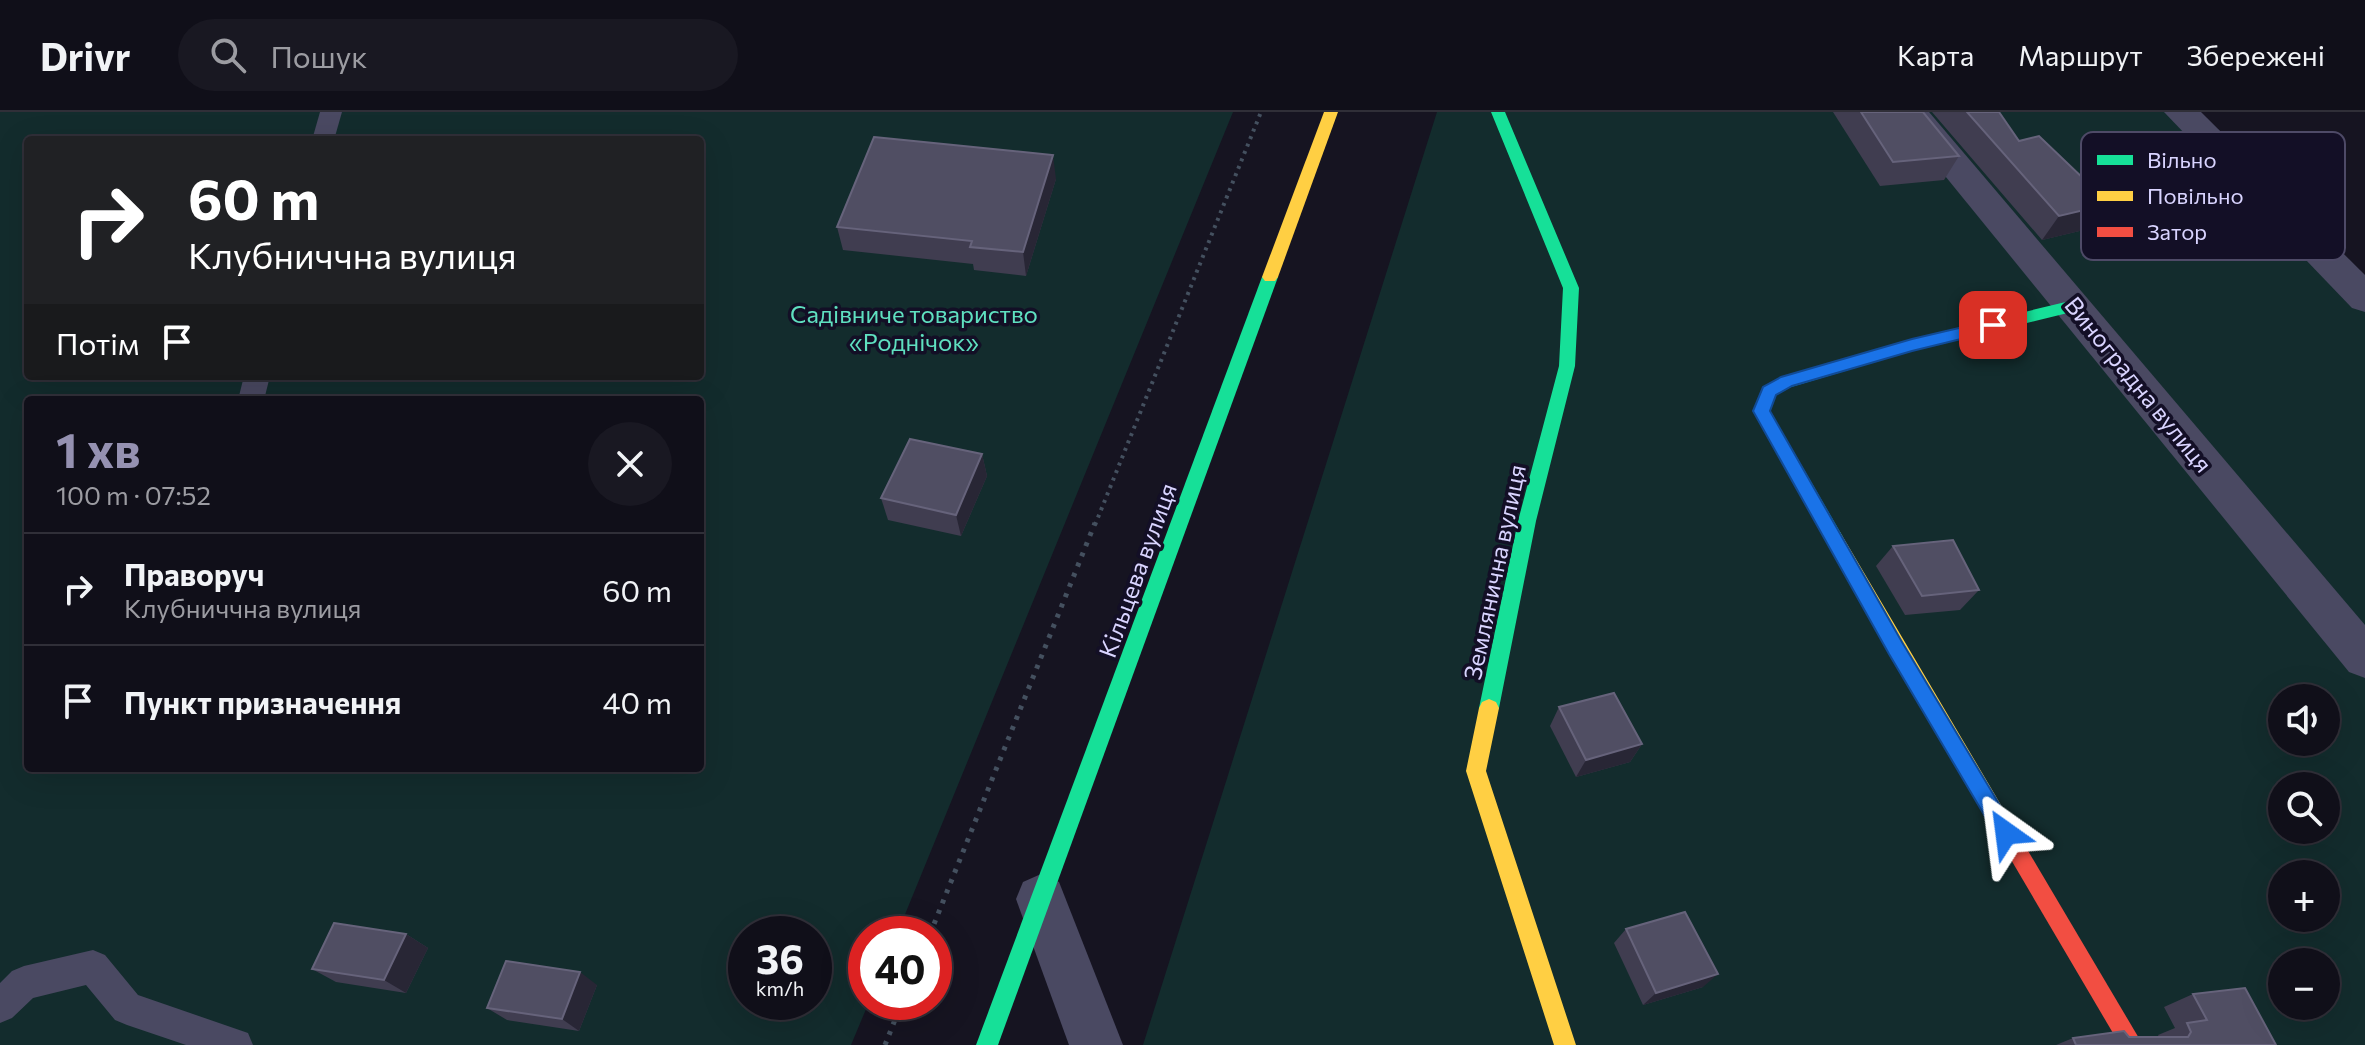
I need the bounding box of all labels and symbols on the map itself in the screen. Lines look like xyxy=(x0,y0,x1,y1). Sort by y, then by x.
legend xyxy=(2081,132,2345,260)
text: Вільно xyxy=(2147,146,2217,173)
text: Повільно xyxy=(2147,182,2244,209)
text: Затор xyxy=(2147,218,2207,245)
street label: Виноградна вулиця xyxy=(2059,290,2219,478)
pin xyxy=(1959,291,2027,359)
park label: Садівниче товариство «Роднічок» xyxy=(790,299,1038,356)
street label: Землянична вулиця xyxy=(1457,462,1531,682)
street label: Кільцева вулиця xyxy=(1092,479,1182,661)
position arrow xyxy=(1964,791,2048,875)
speed limit sign: 40 xyxy=(848,916,952,1020)

